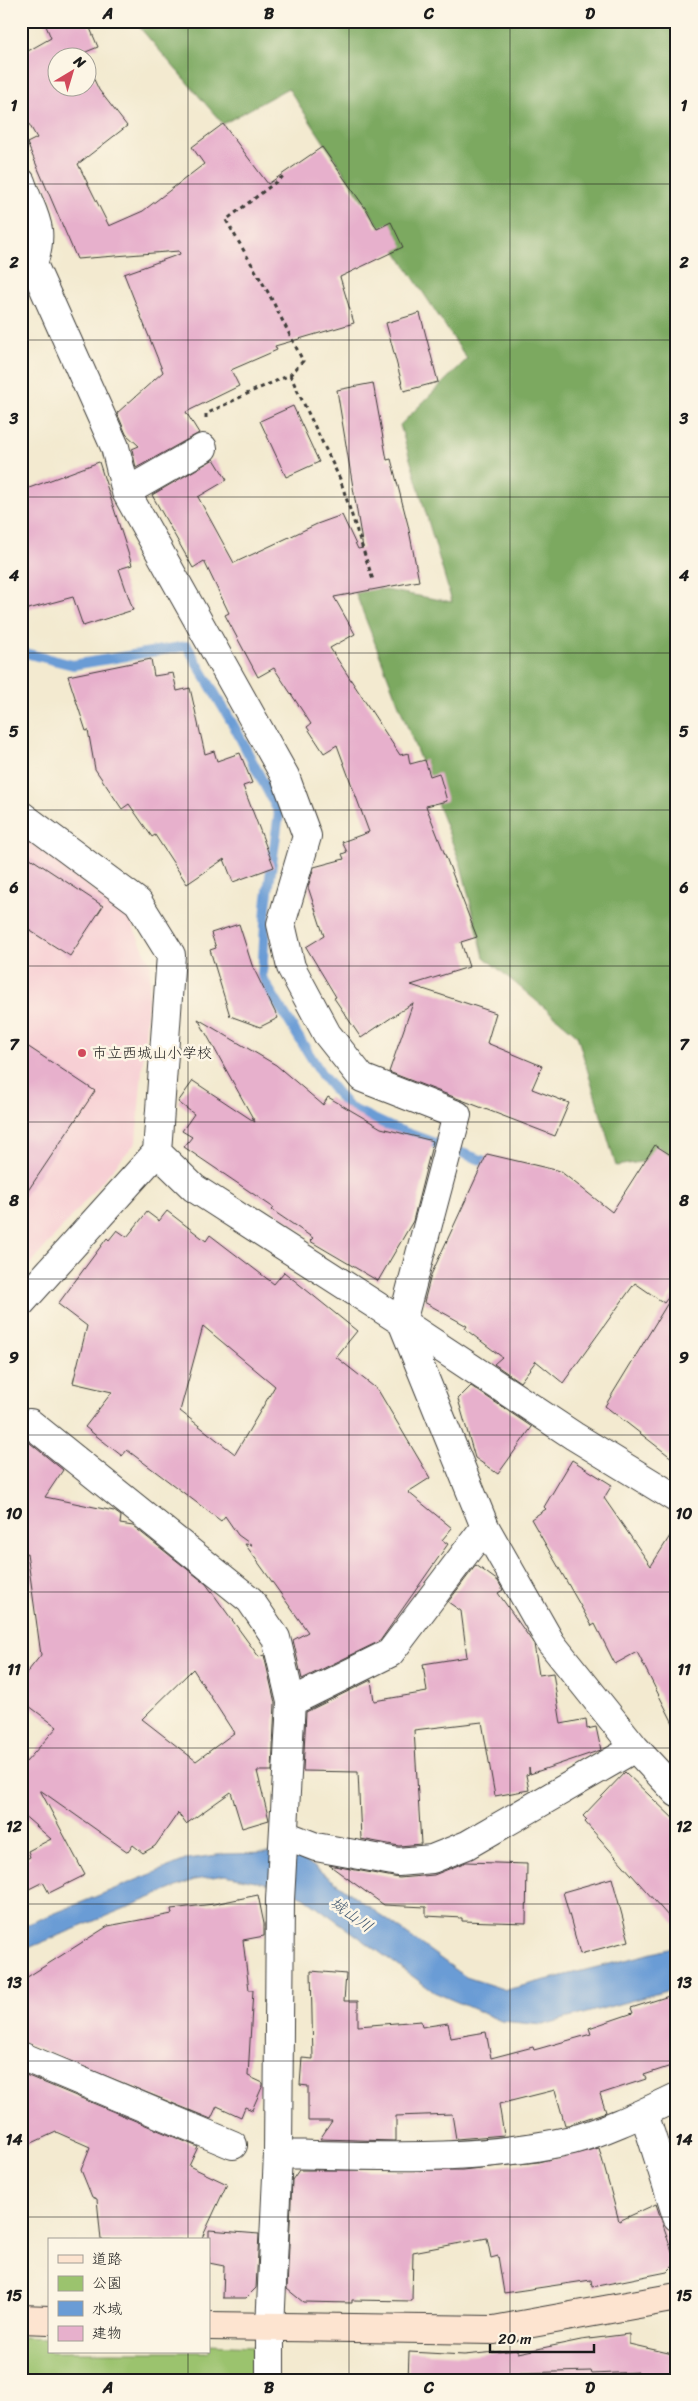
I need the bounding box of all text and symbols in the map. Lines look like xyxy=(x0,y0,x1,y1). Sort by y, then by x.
text: A xyxy=(102,0,113,28)
text: B xyxy=(264,0,275,28)
text: C xyxy=(423,0,435,28)
text: D xyxy=(585,0,595,28)
north arrow xyxy=(48,48,98,98)
text: N xyxy=(67,49,91,75)
text: 1 xyxy=(11,91,18,120)
text: 1 xyxy=(681,91,688,120)
text: 2 xyxy=(8,248,19,277)
text: 2 xyxy=(678,248,689,277)
text: 3 xyxy=(9,404,19,433)
text: 3 xyxy=(679,404,689,433)
text: 4 xyxy=(8,561,19,590)
text: 4 xyxy=(678,561,689,590)
text: 5 xyxy=(9,717,19,746)
text: 5 xyxy=(679,717,689,746)
text: 6 xyxy=(8,873,19,902)
text: 6 xyxy=(678,873,689,902)
text: 7 xyxy=(9,1030,20,1059)
text: 7 xyxy=(679,1030,690,1059)
place label: 市立西城山小学校 xyxy=(92,1040,212,1066)
marker: 市立西城山小学校 xyxy=(76,1047,88,1059)
text: 8 xyxy=(8,1186,19,1215)
text: 8 xyxy=(678,1186,689,1215)
text: 9 xyxy=(9,1343,19,1372)
text: 9 xyxy=(679,1343,689,1372)
text: 10 xyxy=(6,1499,22,1528)
text: 10 xyxy=(676,1499,692,1528)
text: 11 xyxy=(7,1655,21,1684)
text: 11 xyxy=(677,1655,691,1684)
text: 12 xyxy=(6,1812,23,1841)
text: 12 xyxy=(676,1812,693,1841)
water label: 城山川 xyxy=(324,1889,380,1940)
text: 13 xyxy=(6,1968,22,1997)
text: 13 xyxy=(676,1968,692,1997)
text: 14 xyxy=(6,2125,22,2154)
text: 14 xyxy=(676,2125,692,2154)
legend xyxy=(48,2238,210,2354)
text: 道路 xyxy=(92,2246,122,2272)
text: 公園 xyxy=(92,2270,122,2296)
text: 15 xyxy=(6,2281,23,2310)
text: 15 xyxy=(676,2281,693,2310)
text: 水域 xyxy=(92,2296,122,2322)
text: 建物 xyxy=(92,2320,122,2346)
scale bar xyxy=(490,2321,594,2353)
text: 20 m xyxy=(498,2326,532,2352)
text: A xyxy=(102,2373,113,2401)
text: B xyxy=(264,2373,275,2401)
text: C xyxy=(423,2373,435,2401)
text: D xyxy=(585,2373,595,2401)

